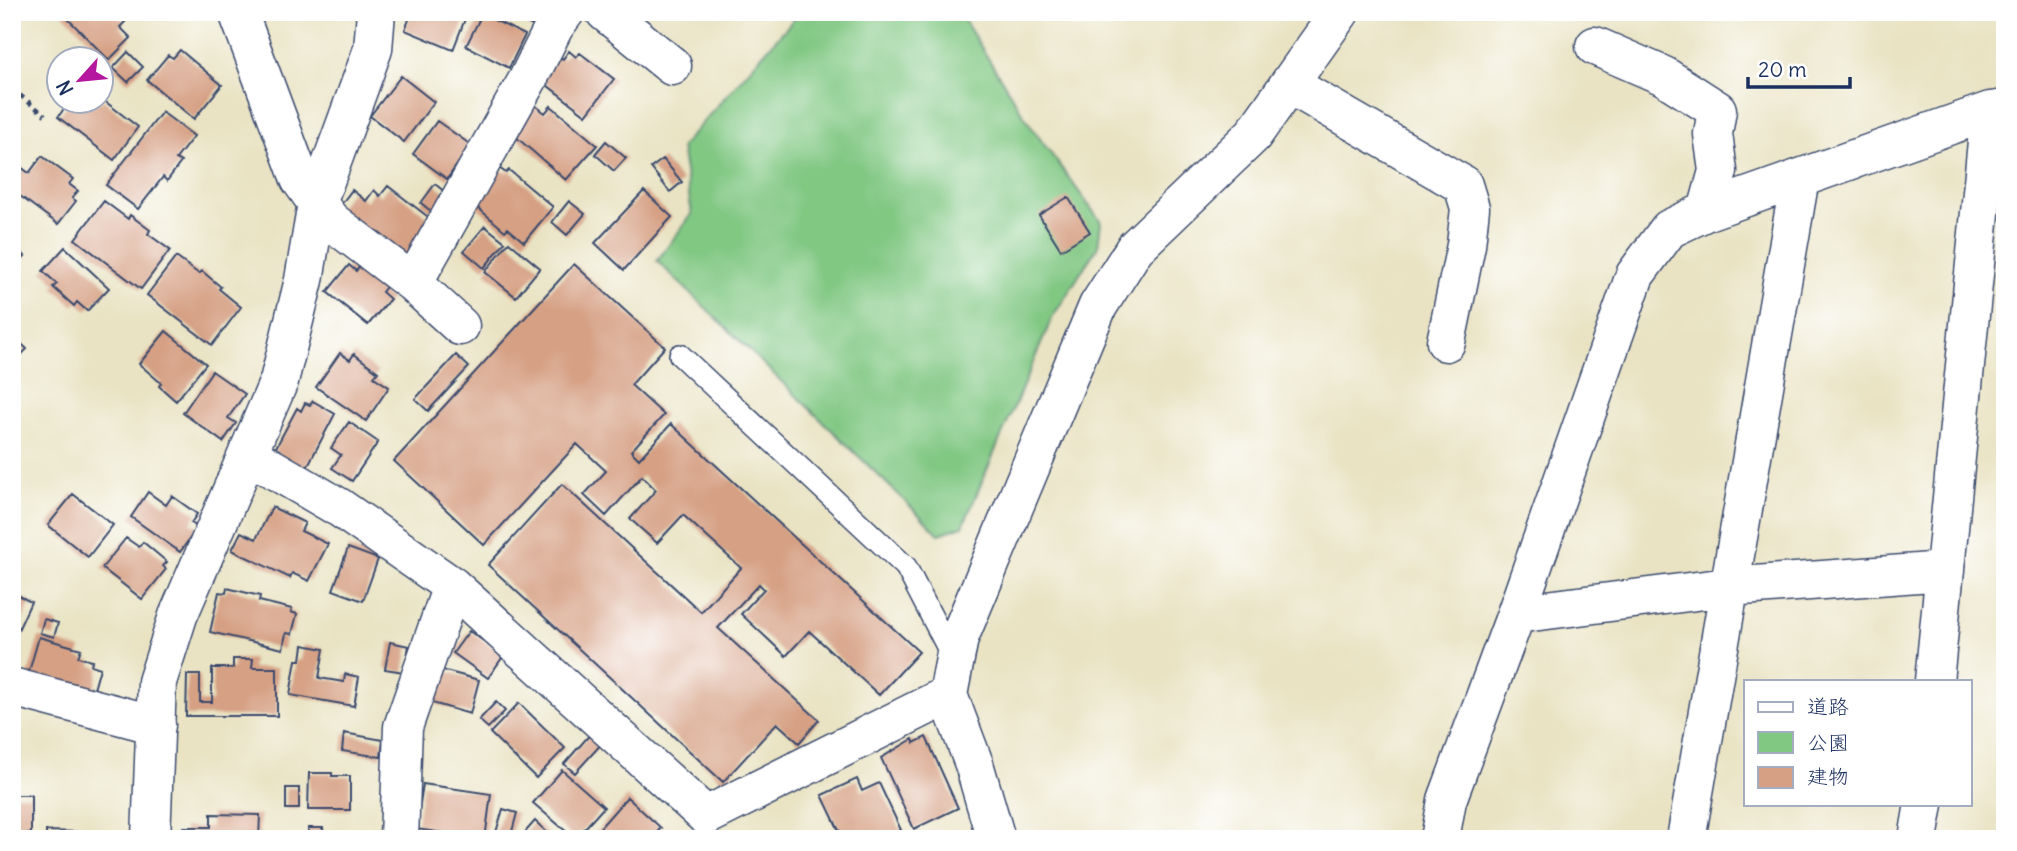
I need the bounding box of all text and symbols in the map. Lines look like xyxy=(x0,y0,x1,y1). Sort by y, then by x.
north arrow xyxy=(46,46,116,116)
scale bar xyxy=(1748,46,1849,90)
text: 20 m xyxy=(1758,56,1807,83)
text: N xyxy=(51,76,79,99)
legend xyxy=(1744,680,1972,806)
text: 道路 xyxy=(1807,693,1849,720)
text: 公園 xyxy=(1807,729,1849,756)
text: 建物 xyxy=(1807,763,1849,790)

